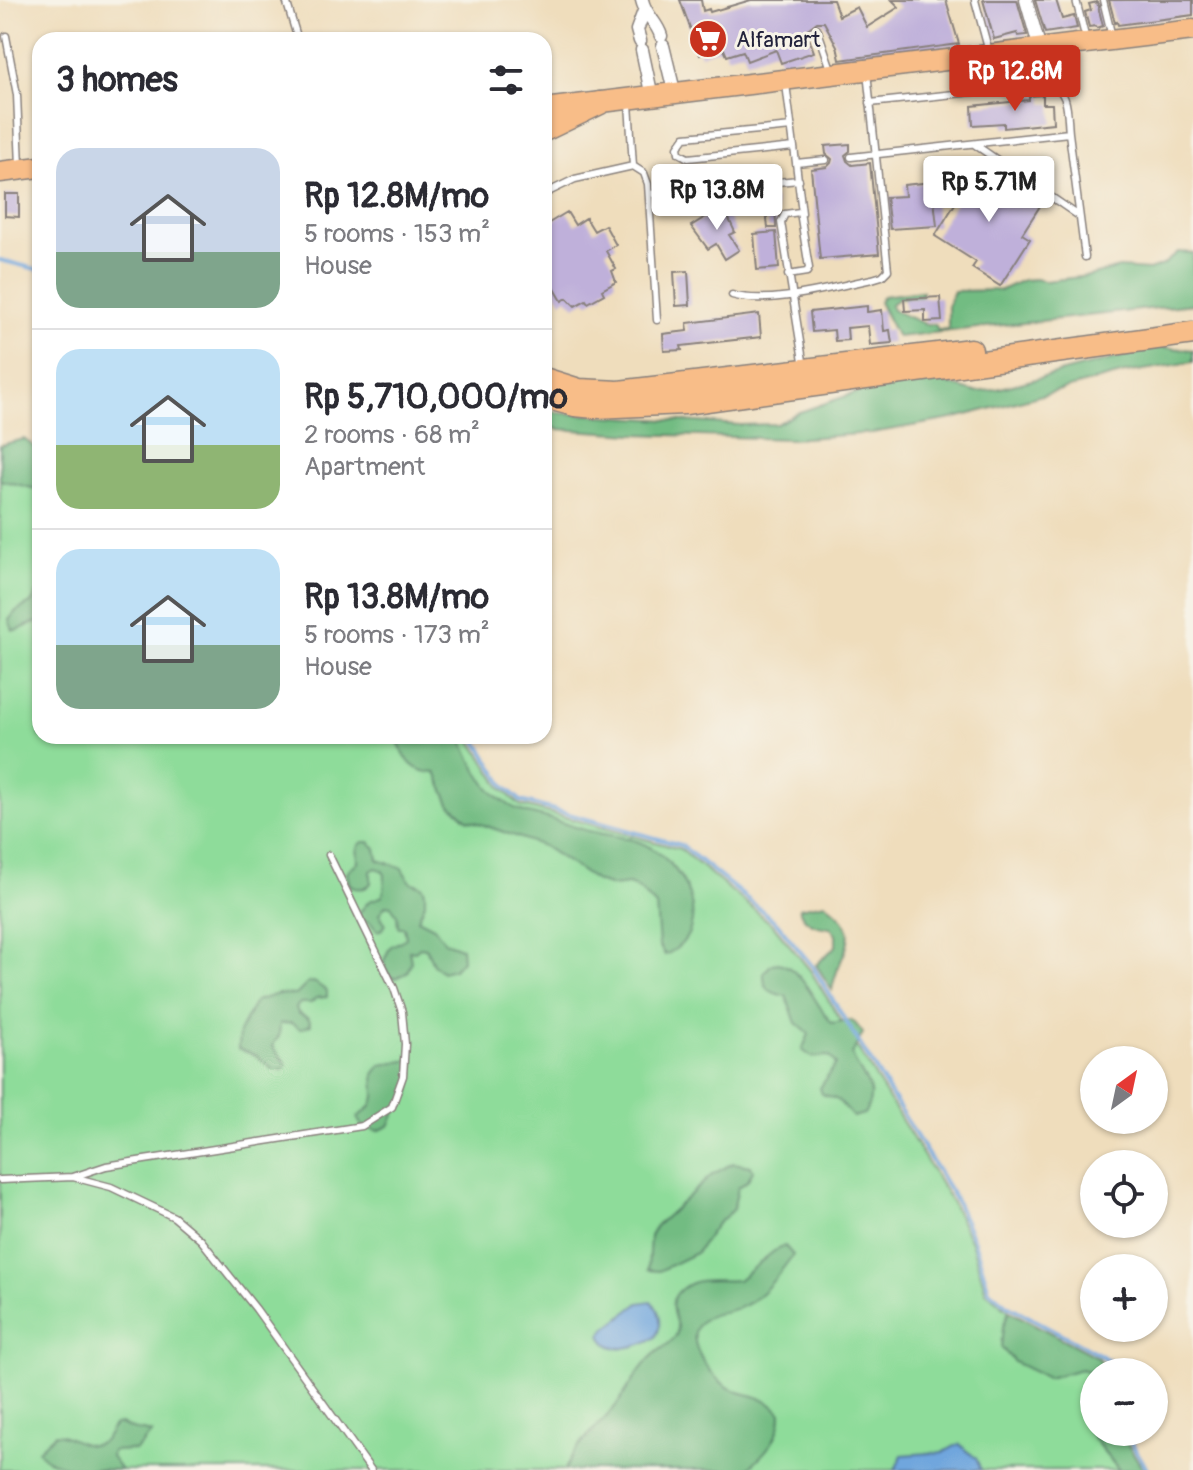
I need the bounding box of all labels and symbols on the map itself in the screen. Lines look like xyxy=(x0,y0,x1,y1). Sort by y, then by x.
supermarket icon: Alfamart xyxy=(687,18,729,60)
place label: Alfamart xyxy=(736,26,820,54)
pin: Rp 12.8M xyxy=(932,45,1098,113)
pin: Rp 5.71M xyxy=(906,156,1072,224)
pin: Rp 13.8M xyxy=(634,164,800,232)
north arrow xyxy=(1080,1046,1168,1134)

